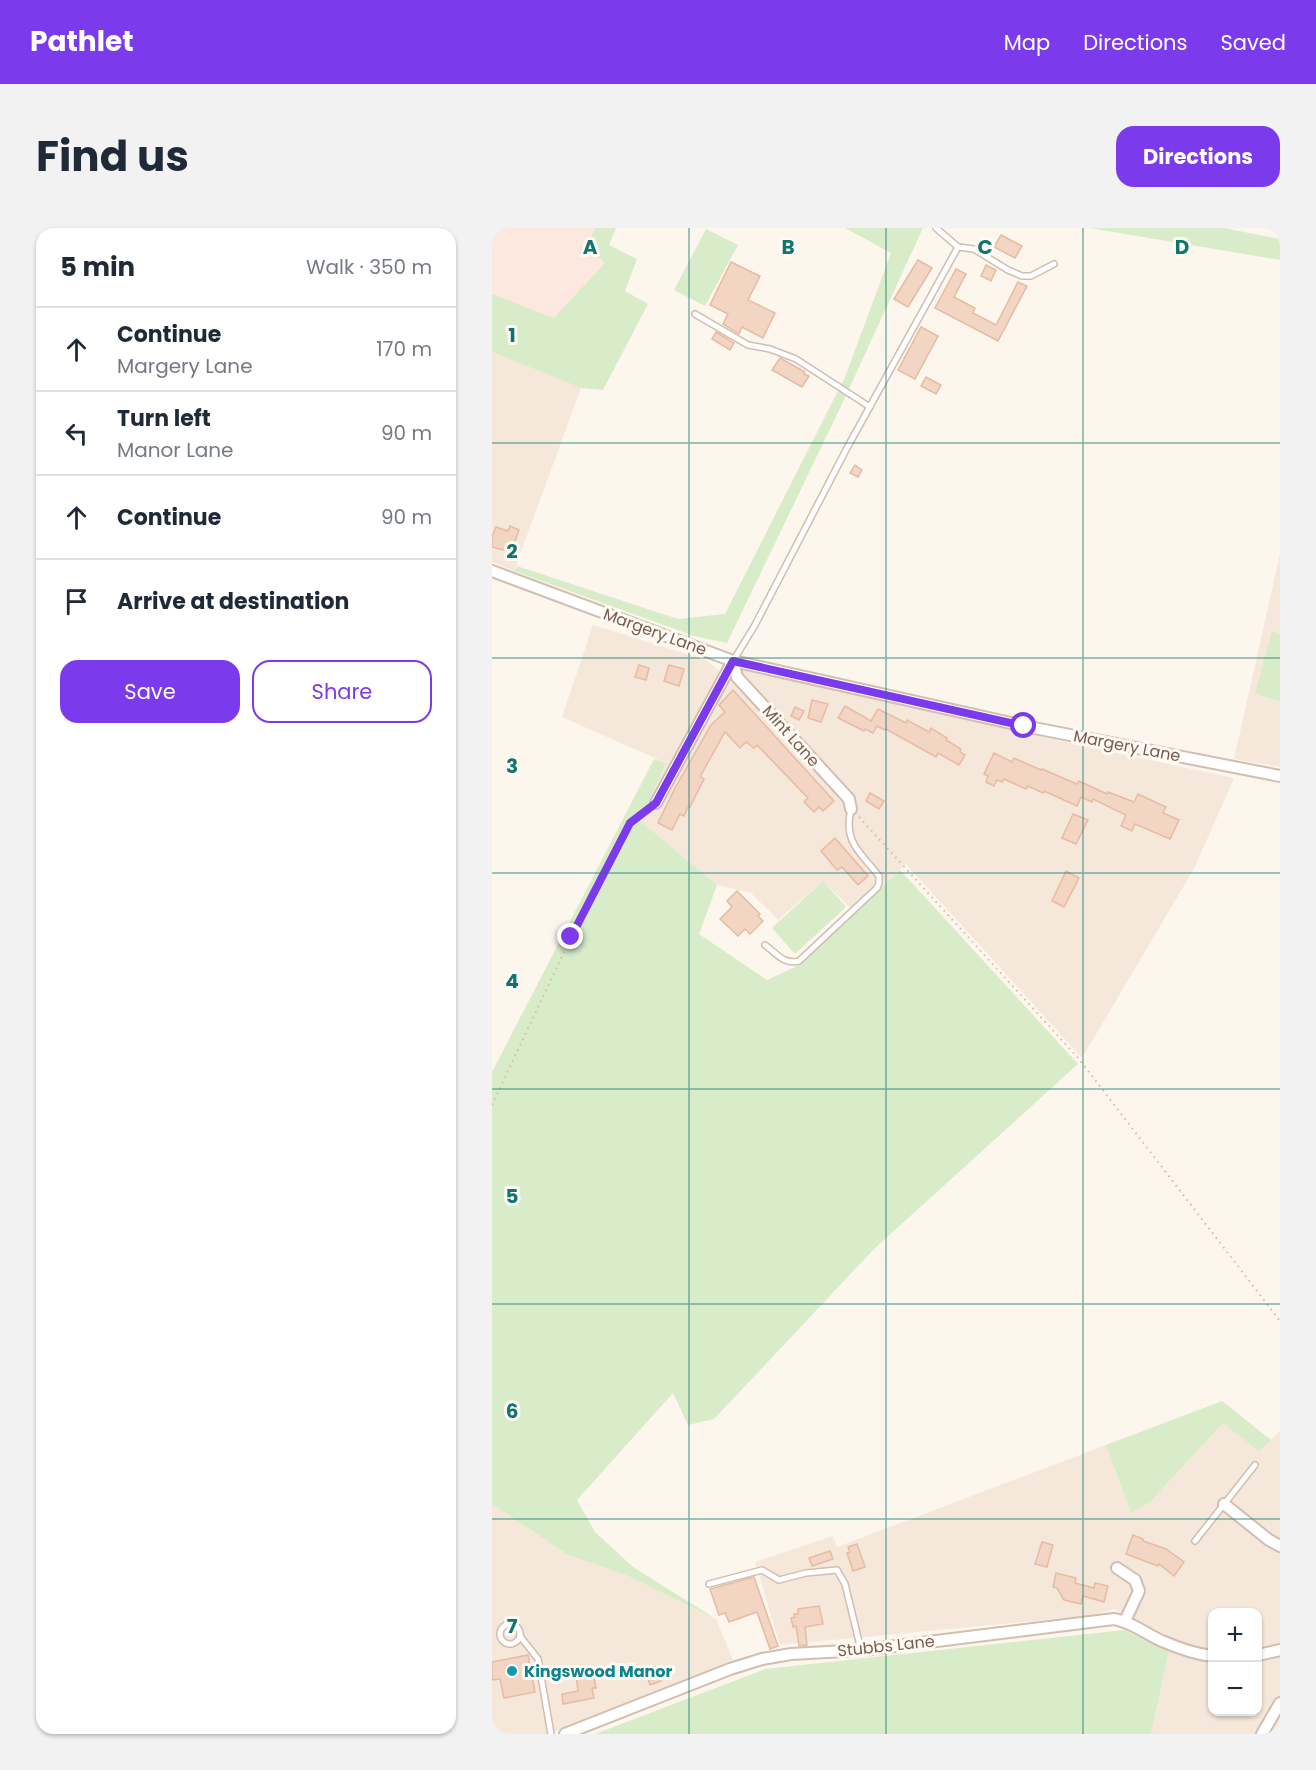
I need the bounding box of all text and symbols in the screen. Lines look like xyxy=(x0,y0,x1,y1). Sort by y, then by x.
text: Pathlet xyxy=(30,22,134,61)
text: Map xyxy=(1004,28,1050,57)
text: Directions xyxy=(1083,28,1187,57)
text: Saved xyxy=(1220,28,1286,57)
button: Directions xyxy=(1116,126,1280,187)
text: Find us xyxy=(36,127,189,186)
text: A xyxy=(583,233,598,261)
text: B xyxy=(781,233,795,261)
text: C xyxy=(977,233,993,261)
text: D xyxy=(1175,233,1189,261)
text: 5 min xyxy=(60,249,135,285)
text: Walk · 350 m xyxy=(306,253,432,281)
text: Continue xyxy=(117,319,221,350)
text: 1 xyxy=(508,321,516,349)
icon: ahead xyxy=(60,333,93,366)
text: 170 m xyxy=(376,335,432,363)
text: Margery Lane xyxy=(117,352,253,380)
text: Turn left xyxy=(117,403,211,434)
icon: left xyxy=(60,417,93,450)
text: 90 m xyxy=(381,419,432,447)
text: Manor Lane xyxy=(117,436,234,464)
icon: ahead xyxy=(60,501,93,534)
text: Continue xyxy=(117,502,221,533)
text: 90 m xyxy=(381,503,432,531)
text: 2 xyxy=(506,537,518,565)
icon: arrive xyxy=(60,585,93,618)
text: Arrive at destination xyxy=(117,586,349,617)
street label: Margery Lane xyxy=(600,603,710,661)
button: Save xyxy=(60,660,240,723)
button: Share xyxy=(252,660,432,723)
street label: Mint Lane xyxy=(757,700,825,772)
route start xyxy=(1010,712,1036,738)
street label: Margery Lane xyxy=(1072,724,1182,768)
text: 3 xyxy=(506,752,518,780)
route end xyxy=(557,923,583,949)
text: 4 xyxy=(505,967,519,995)
text: 5 xyxy=(506,1182,519,1210)
text: 6 xyxy=(506,1397,518,1425)
map controls xyxy=(1208,1608,1262,1716)
button: + xyxy=(1208,1608,1262,1662)
text: 7 xyxy=(507,1612,518,1640)
street label: Stubbs Lane xyxy=(836,1629,936,1663)
place label: Kingswood Manor xyxy=(524,1660,672,1683)
button: − xyxy=(1208,1662,1262,1716)
marker: Kingswood Manor xyxy=(505,1664,519,1678)

